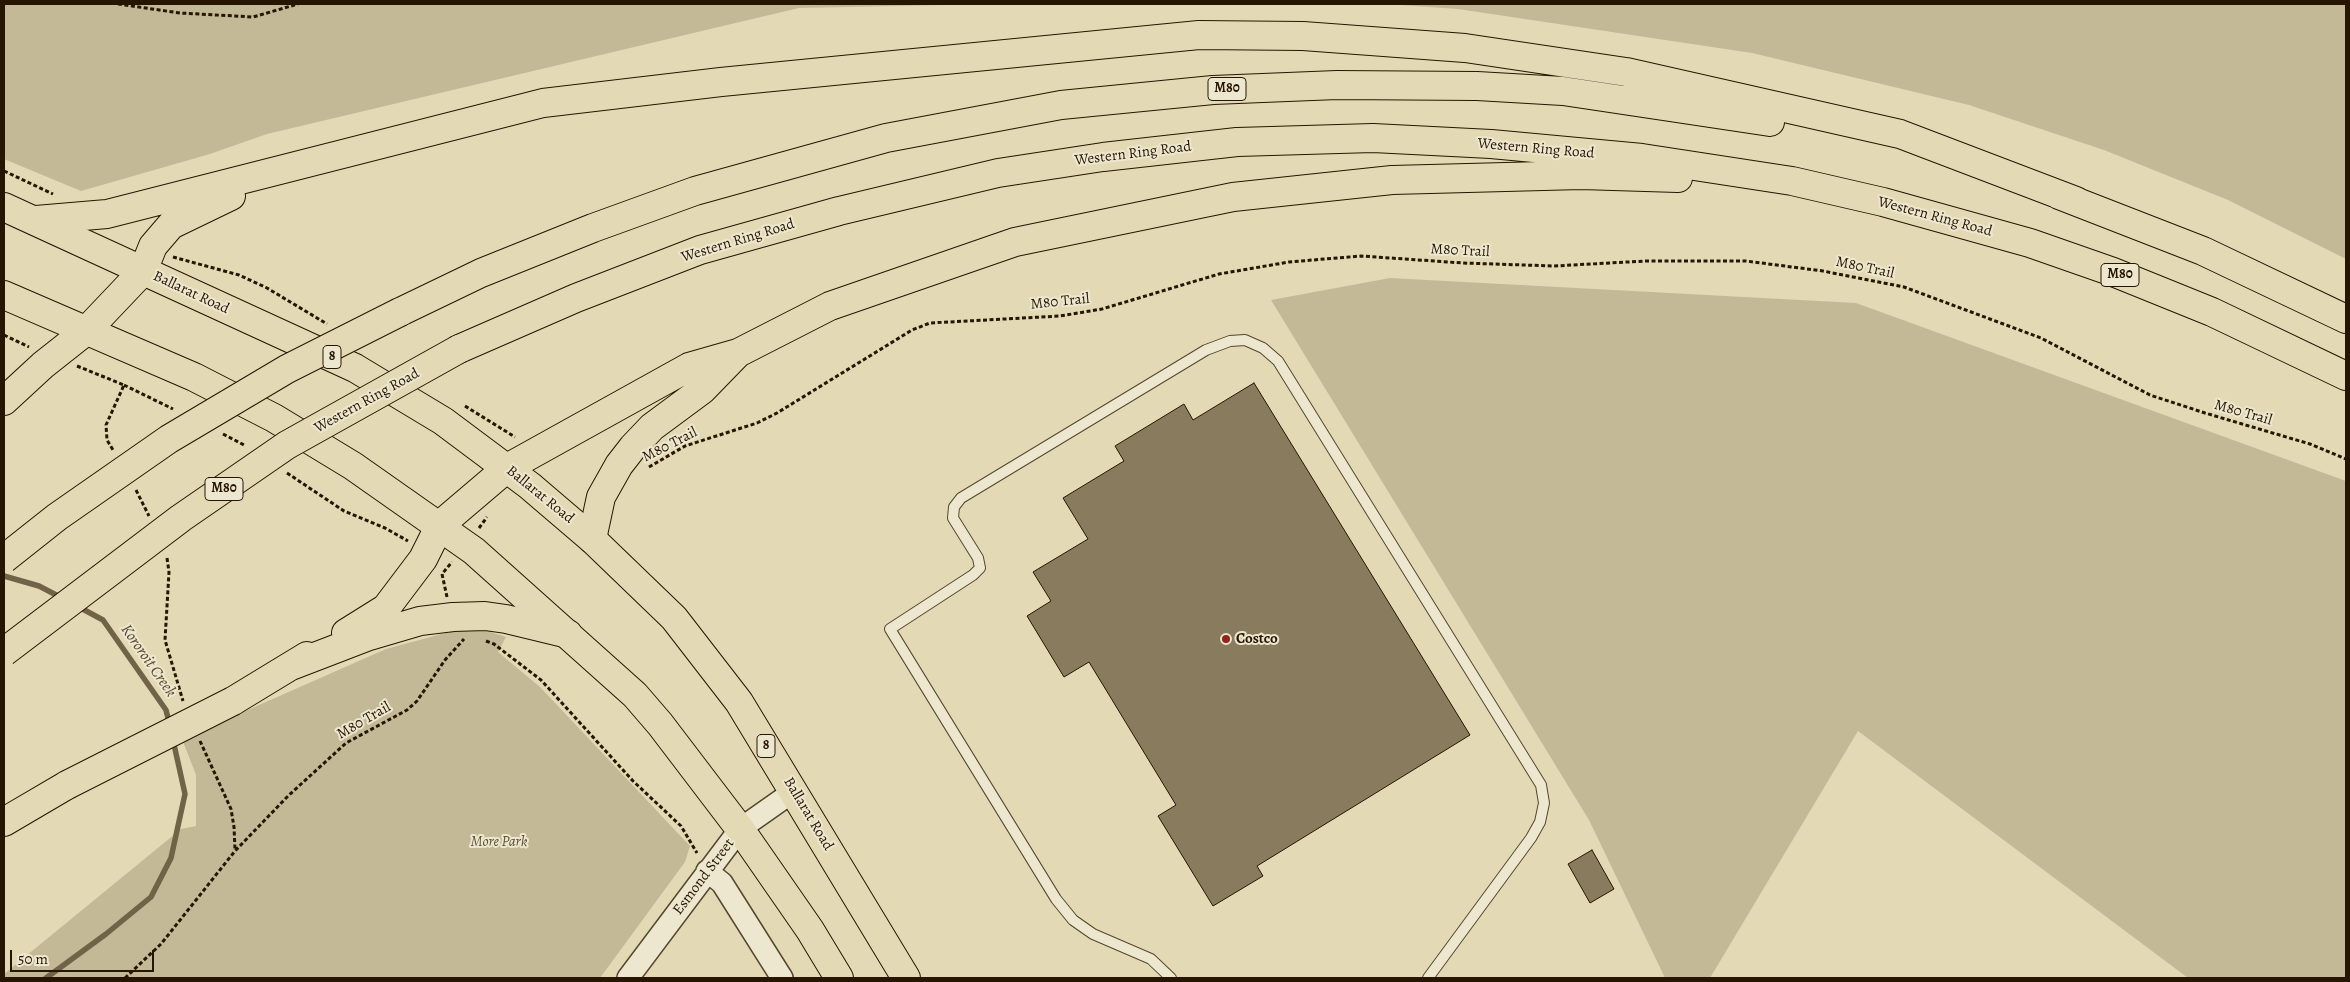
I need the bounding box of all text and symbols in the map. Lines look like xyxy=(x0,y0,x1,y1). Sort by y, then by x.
road number: M80 xyxy=(1208,78,1246,100)
street label: Western Ring Road xyxy=(1477,135,1595,163)
street label: Western Ring Road xyxy=(1074,138,1192,170)
street label: Western Ring Road xyxy=(1876,193,1994,241)
street label: Western Ring Road xyxy=(679,215,797,267)
street label: M80 Trail xyxy=(1430,240,1490,262)
street label: M80 Trail xyxy=(1834,253,1896,283)
road number: M80 xyxy=(2101,264,2139,286)
street label: Ballarat Road xyxy=(150,268,232,318)
street label: M80 Trail xyxy=(1030,290,1090,314)
road number: 8 xyxy=(323,346,341,368)
street label: Western Ring Road xyxy=(311,365,423,437)
street label: M80 Trail xyxy=(2212,396,2274,430)
street label: M80 Trail xyxy=(640,424,700,466)
street label: Ballarat Road xyxy=(502,462,578,528)
road number: M80 xyxy=(205,478,243,500)
water label: Kororoit Creek xyxy=(116,621,180,701)
place label: Costco xyxy=(1236,630,1278,648)
marker: Costco xyxy=(1220,633,1232,645)
street label: M80 Trail xyxy=(334,698,394,744)
road number: 8 xyxy=(757,734,775,758)
street label: Ballarat Road xyxy=(779,774,837,854)
park label: More Park xyxy=(471,833,527,851)
street label: Esmond Street xyxy=(669,835,739,919)
scale bar xyxy=(12,940,156,972)
text: 50 m xyxy=(18,949,48,969)

